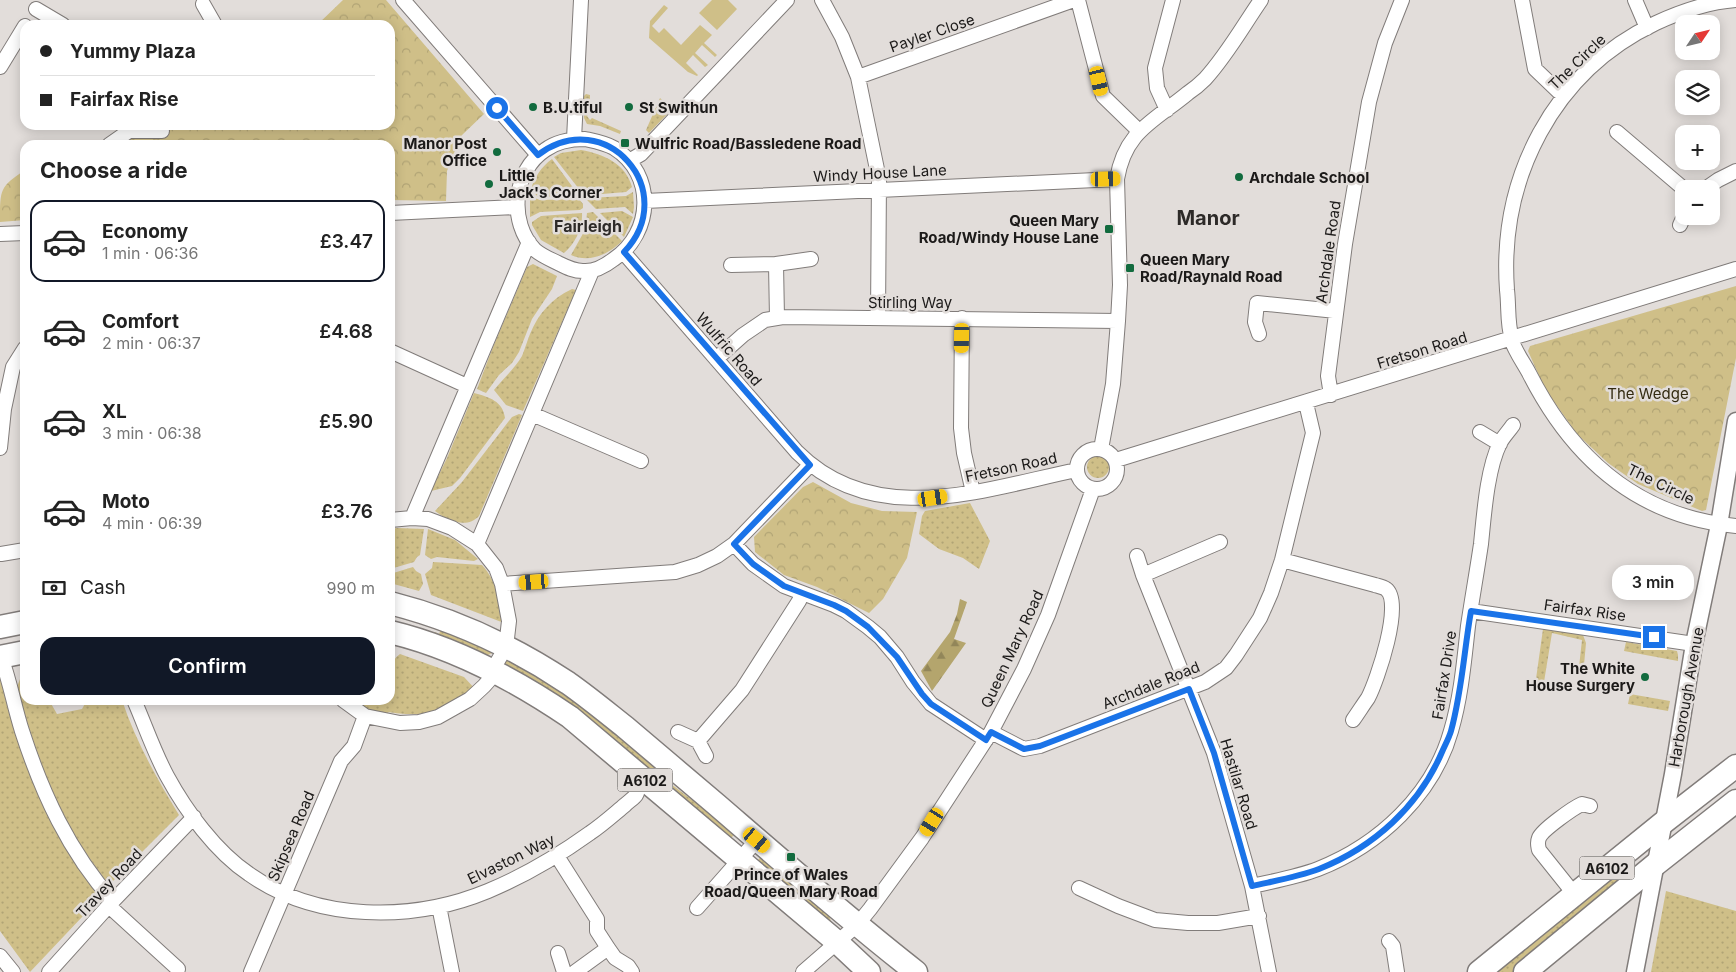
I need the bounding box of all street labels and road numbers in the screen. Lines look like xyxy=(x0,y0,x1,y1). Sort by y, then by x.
street label: Payler Close xyxy=(887,10,977,56)
street label: The Circle xyxy=(1544,30,1610,94)
street label: Windy House Lane xyxy=(813,160,947,186)
street label: Archdale Road xyxy=(1311,199,1345,305)
street label: Stirling Way xyxy=(868,293,953,312)
street label: Wulfric Road xyxy=(692,308,766,390)
street label: Fretson Road xyxy=(1375,327,1469,373)
street label: Fretson Road xyxy=(963,448,1059,486)
street label: The Circle xyxy=(1624,460,1698,508)
street label: Queen Mary Road xyxy=(976,587,1048,711)
street label: Fairfax Rise xyxy=(1543,595,1627,625)
street label: Harborough Avenue xyxy=(1664,625,1708,769)
street label: Fairfax Drive xyxy=(1428,629,1460,721)
street label: Archdale Road xyxy=(1099,657,1203,713)
street label: Hastilar Road xyxy=(1216,736,1262,832)
road number: A6102 xyxy=(618,768,672,792)
street label: Skipsea Road xyxy=(263,788,319,884)
street label: Elvaston Way xyxy=(464,829,558,888)
street label: Travey Road xyxy=(72,844,146,922)
road number: A6102 xyxy=(1580,856,1634,880)

